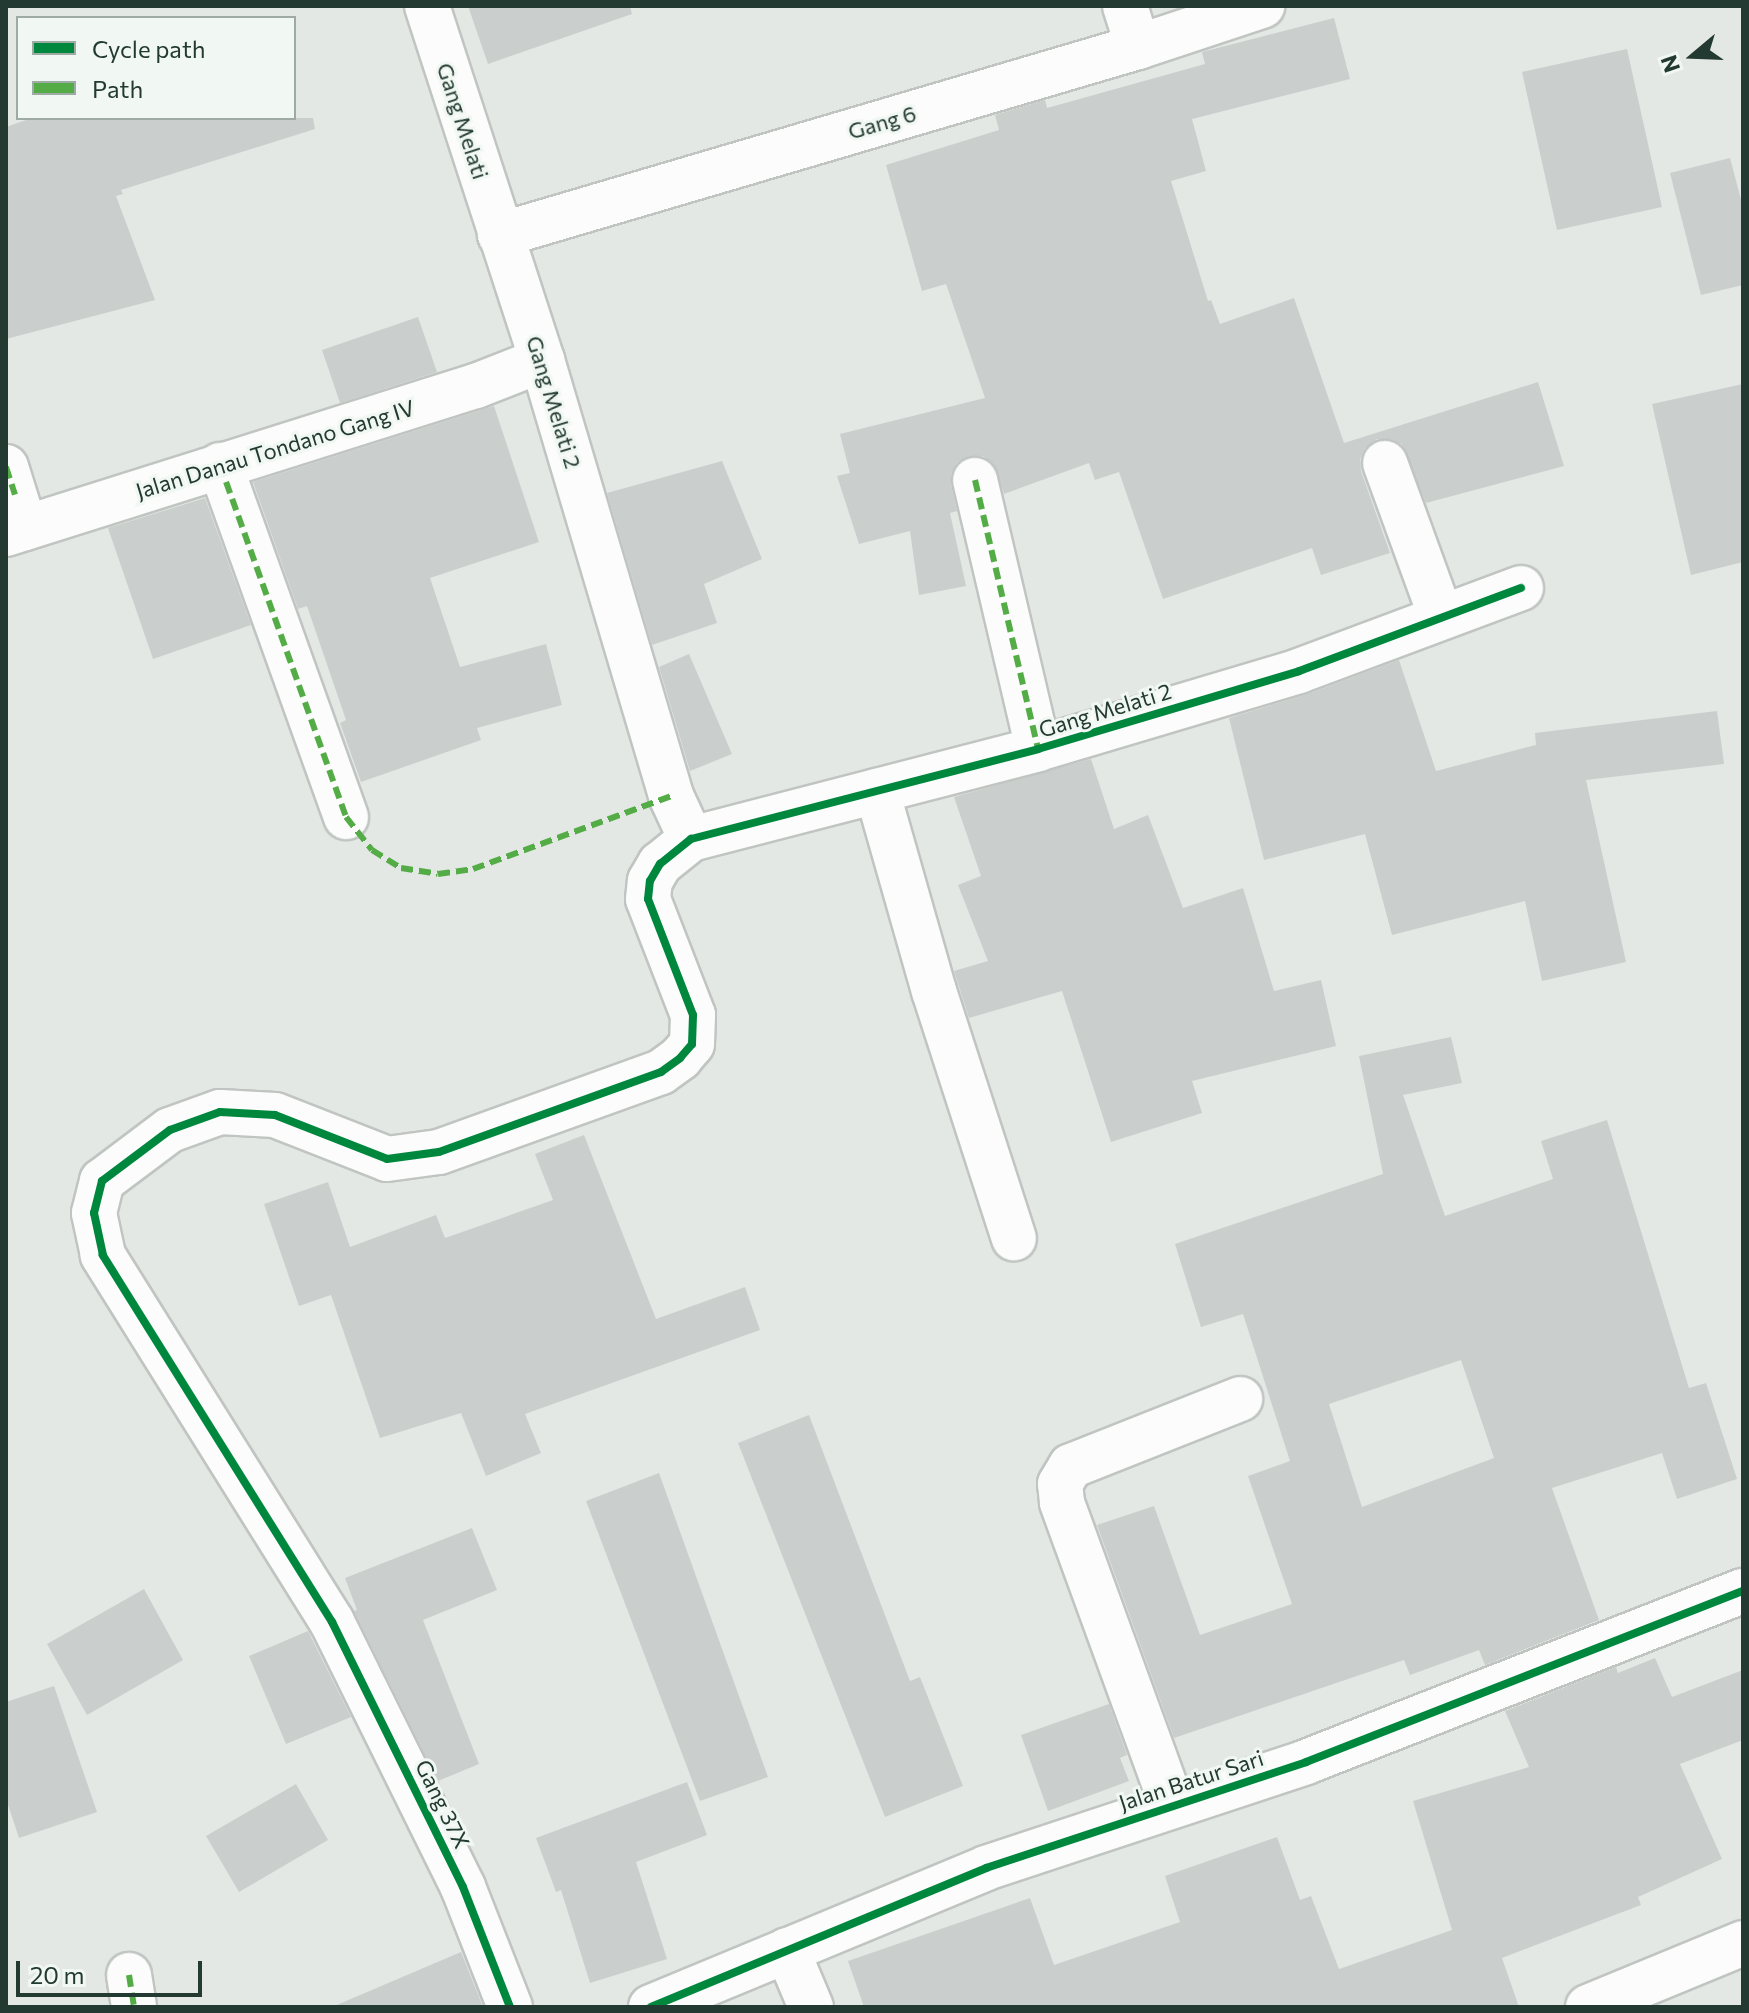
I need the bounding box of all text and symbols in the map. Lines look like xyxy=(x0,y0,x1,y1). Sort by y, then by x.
legend xyxy=(16,16,296,120)
north arrow xyxy=(1653,16,1733,96)
text: Cycle path xyxy=(92,34,206,63)
text: N xyxy=(1654,52,1685,76)
street label: Gang Melati xyxy=(432,59,494,183)
text: Path xyxy=(92,74,143,103)
street label: Gang 6 xyxy=(845,100,919,144)
street label: Gang Melati 2 xyxy=(521,333,587,471)
street label: Jalan Danau Tondano Gang IV xyxy=(132,394,418,504)
street label: Gang Melati 2 xyxy=(1036,677,1174,743)
street label: Jalan Batur Sari xyxy=(1115,1744,1267,1816)
street label: Gang 37X xyxy=(410,1755,476,1853)
scale bar xyxy=(20,1945,206,1995)
text: 20 m xyxy=(30,1960,84,1989)

